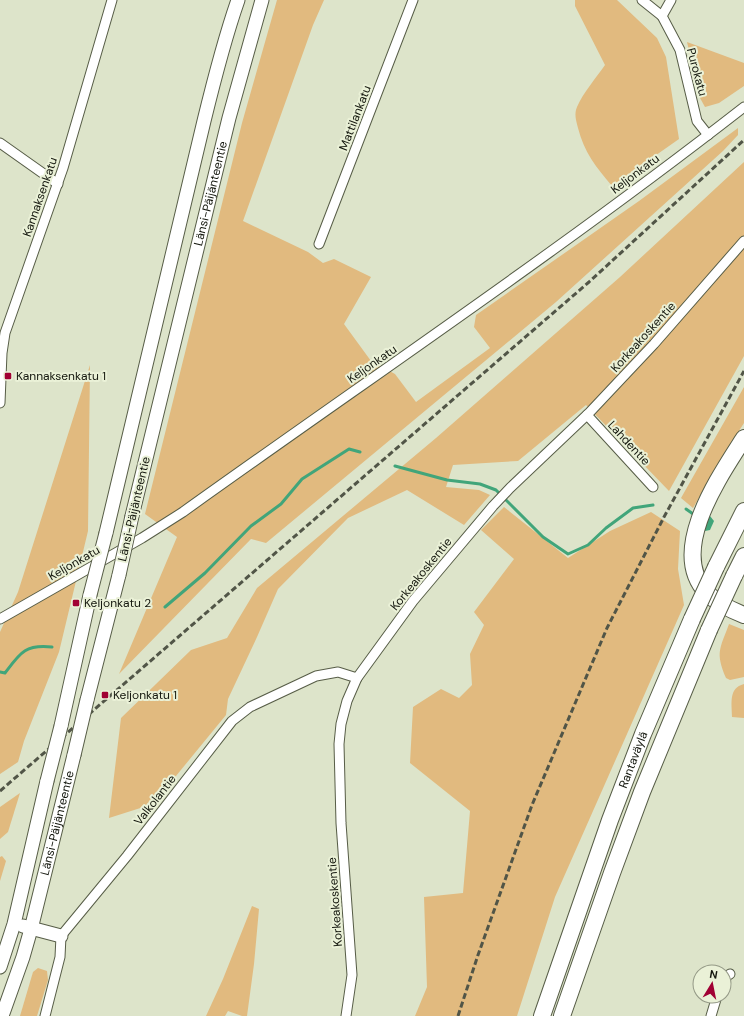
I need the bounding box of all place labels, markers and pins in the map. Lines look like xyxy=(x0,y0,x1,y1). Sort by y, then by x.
place label: Kannaksenkatu 1 xyxy=(16,368,106,384)
marker: Kannaksenkatu 1 xyxy=(3,371,13,381)
place label: Keljonkatu 2 xyxy=(84,595,151,611)
marker: Keljonkatu 2 xyxy=(71,598,81,608)
place label: Keljonkatu 1 xyxy=(113,687,177,703)
marker: Keljonkatu 1 xyxy=(100,690,110,700)

